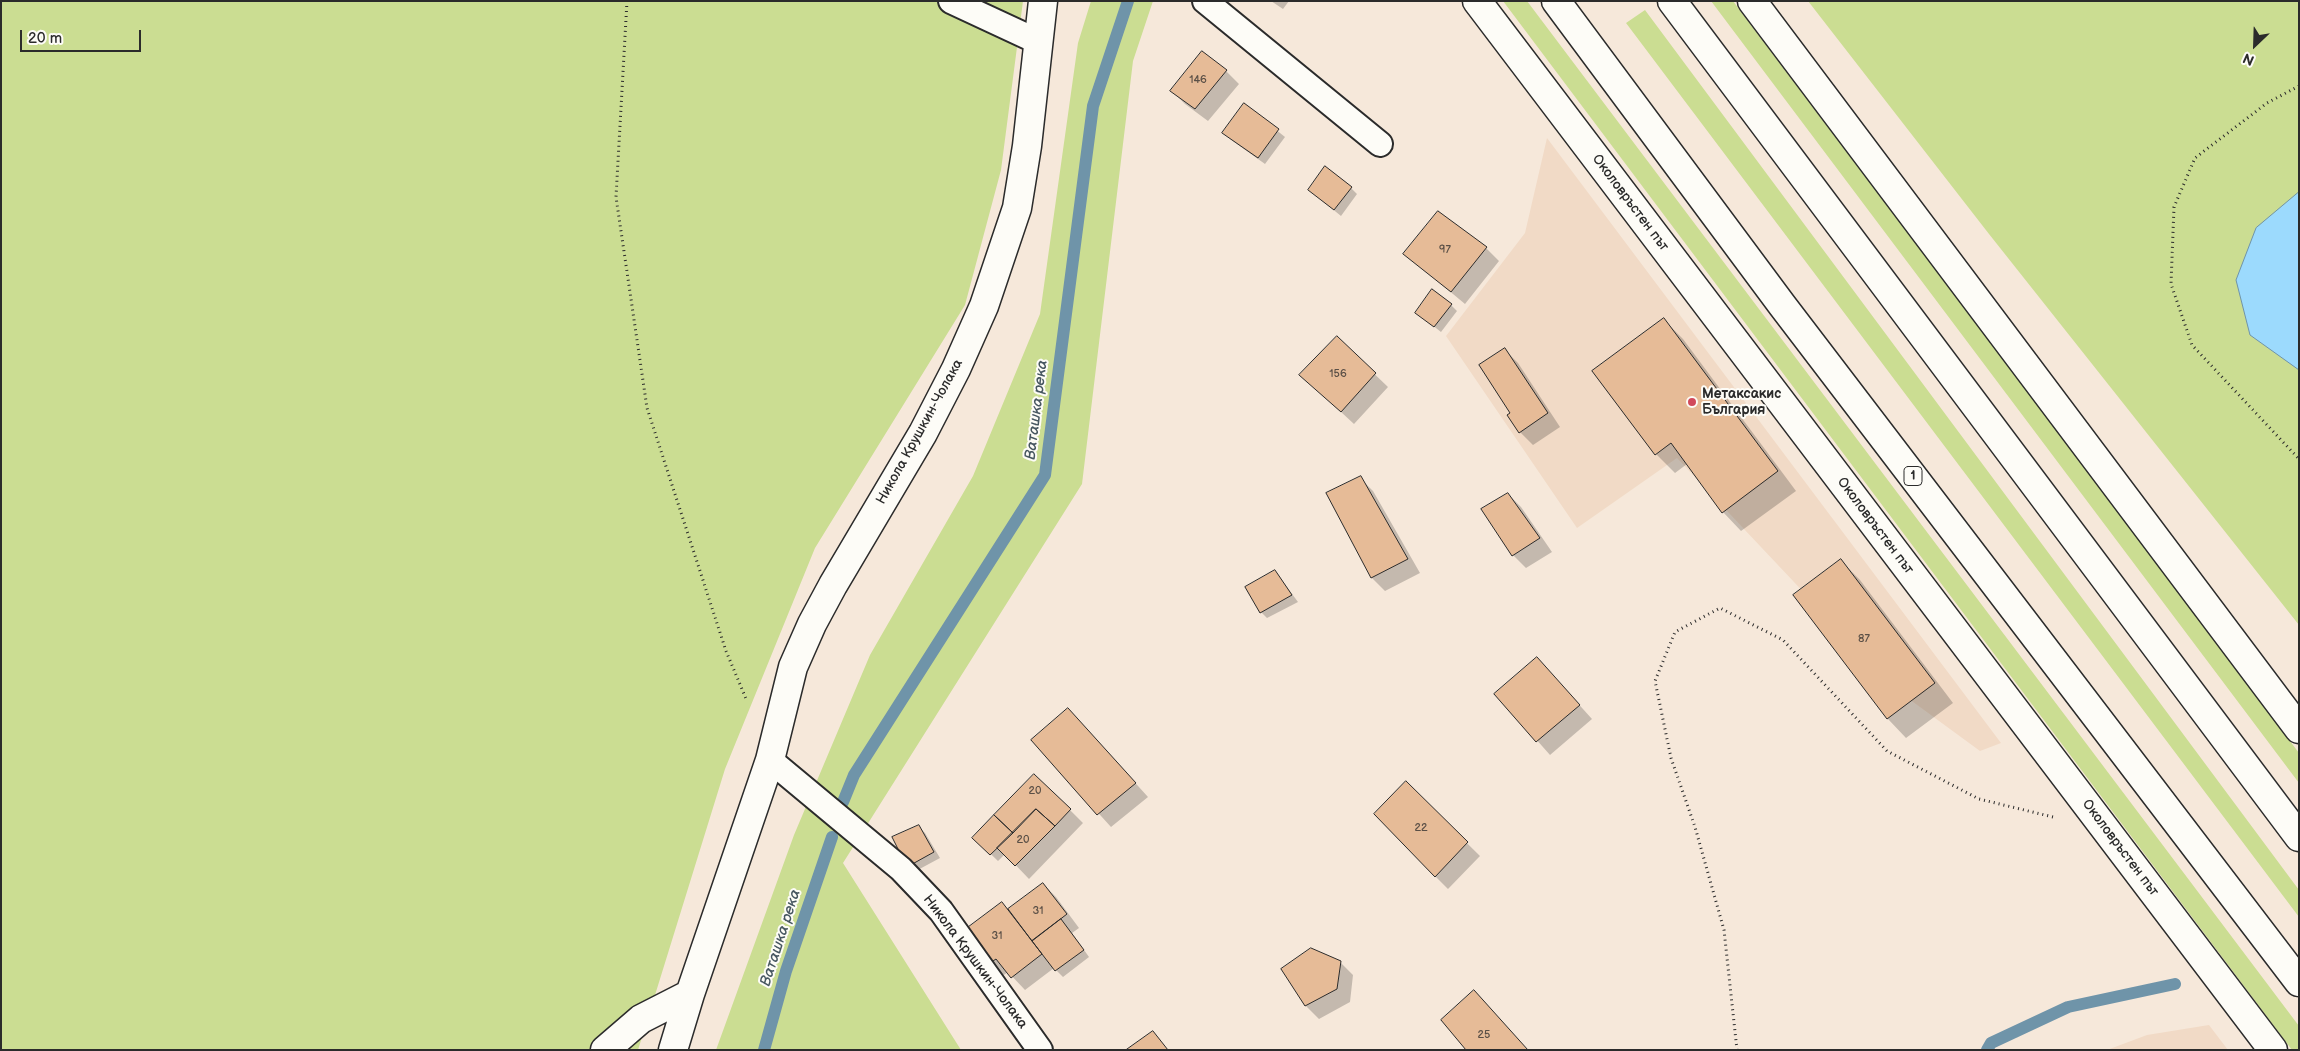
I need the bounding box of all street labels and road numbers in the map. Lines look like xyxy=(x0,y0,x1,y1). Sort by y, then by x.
street label: Околовръстен път xyxy=(1588,151,1672,255)
street label: Никола Крушкин-Чолака xyxy=(873,357,967,507)
road number: 1 xyxy=(1904,466,1922,486)
street label: Околовръстен път xyxy=(1833,474,1917,578)
street label: Околовръстен път xyxy=(2078,796,2162,900)
street label: Никола Крушкин-Чолака xyxy=(919,892,1031,1032)

